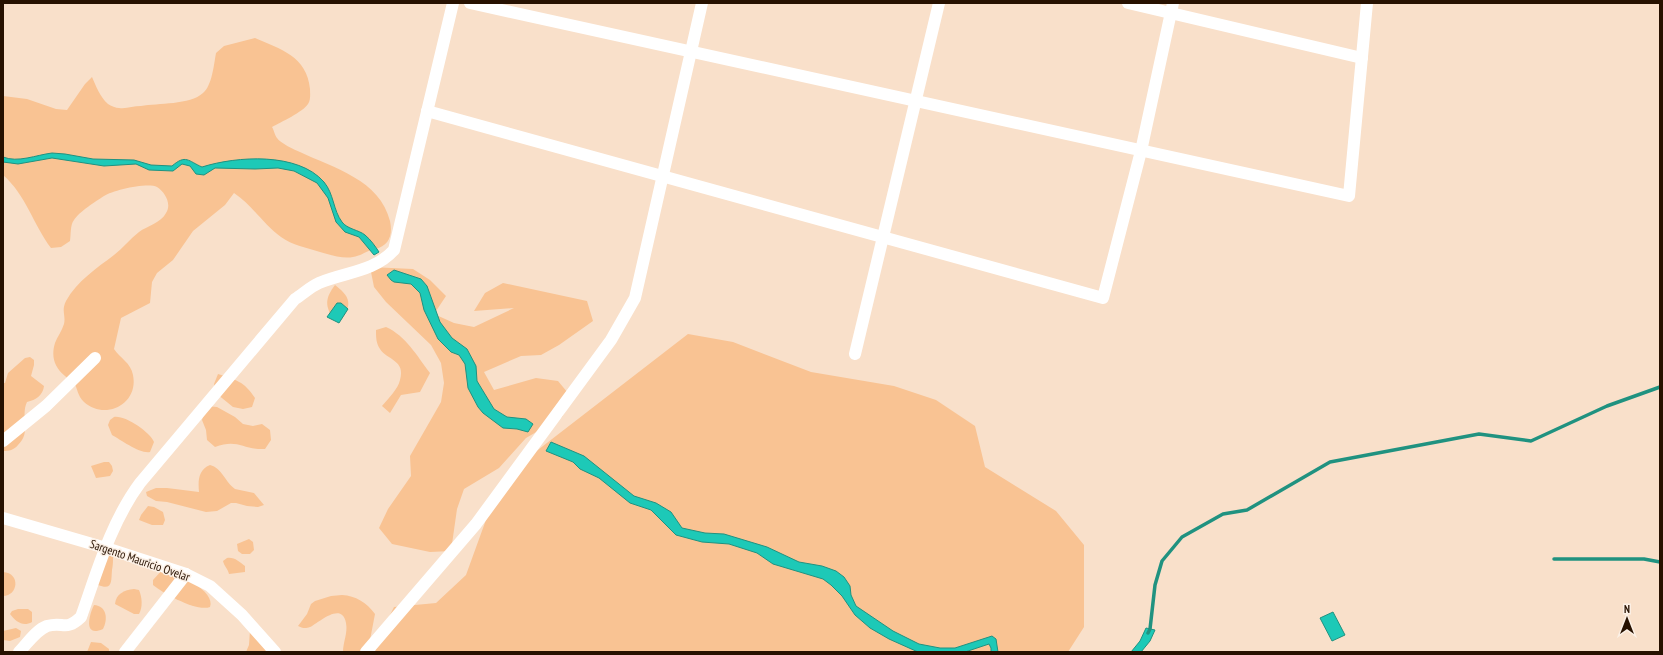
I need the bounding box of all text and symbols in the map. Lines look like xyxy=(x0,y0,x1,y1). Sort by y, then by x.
street label: Sargento Mauricio Ovelar xyxy=(88,536,193,584)
north arrow xyxy=(1607,599,1647,639)
text: N xyxy=(1624,602,1630,616)

